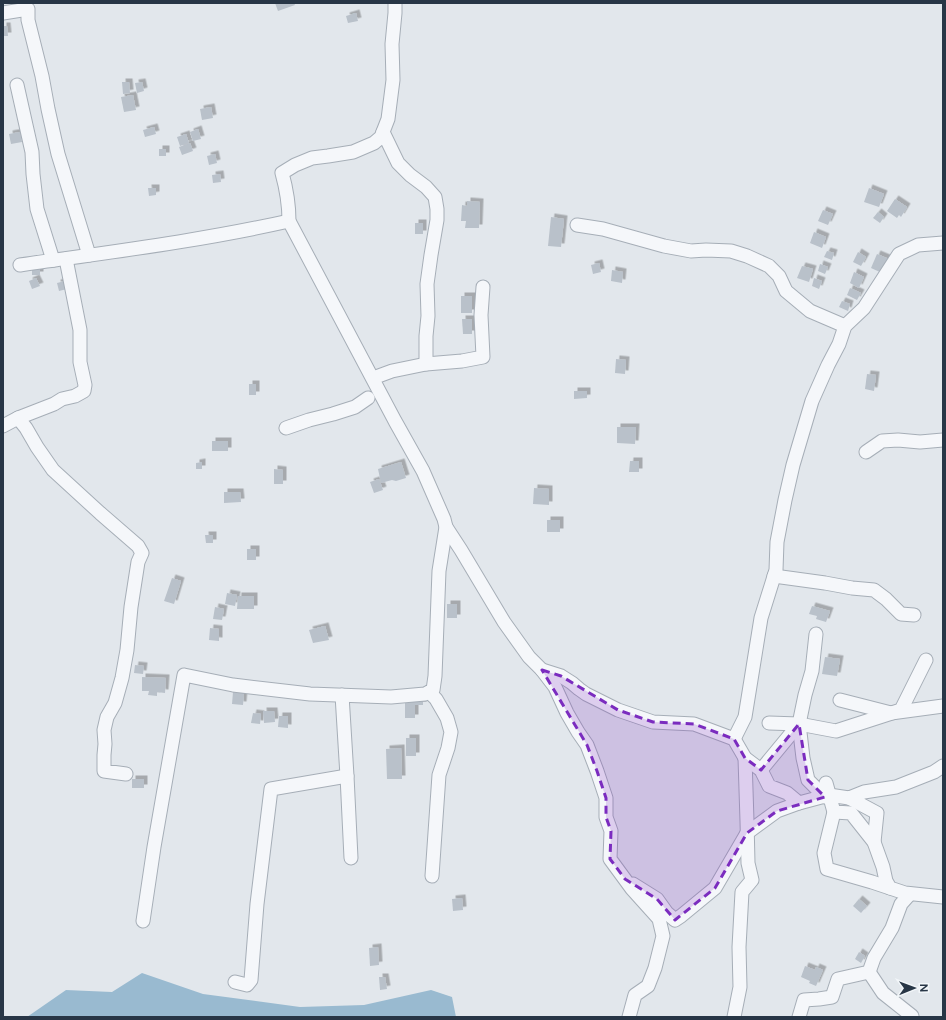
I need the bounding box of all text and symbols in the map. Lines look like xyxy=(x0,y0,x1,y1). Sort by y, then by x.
north arrow xyxy=(894,968,934,1008)
text: N xyxy=(917,983,930,992)

